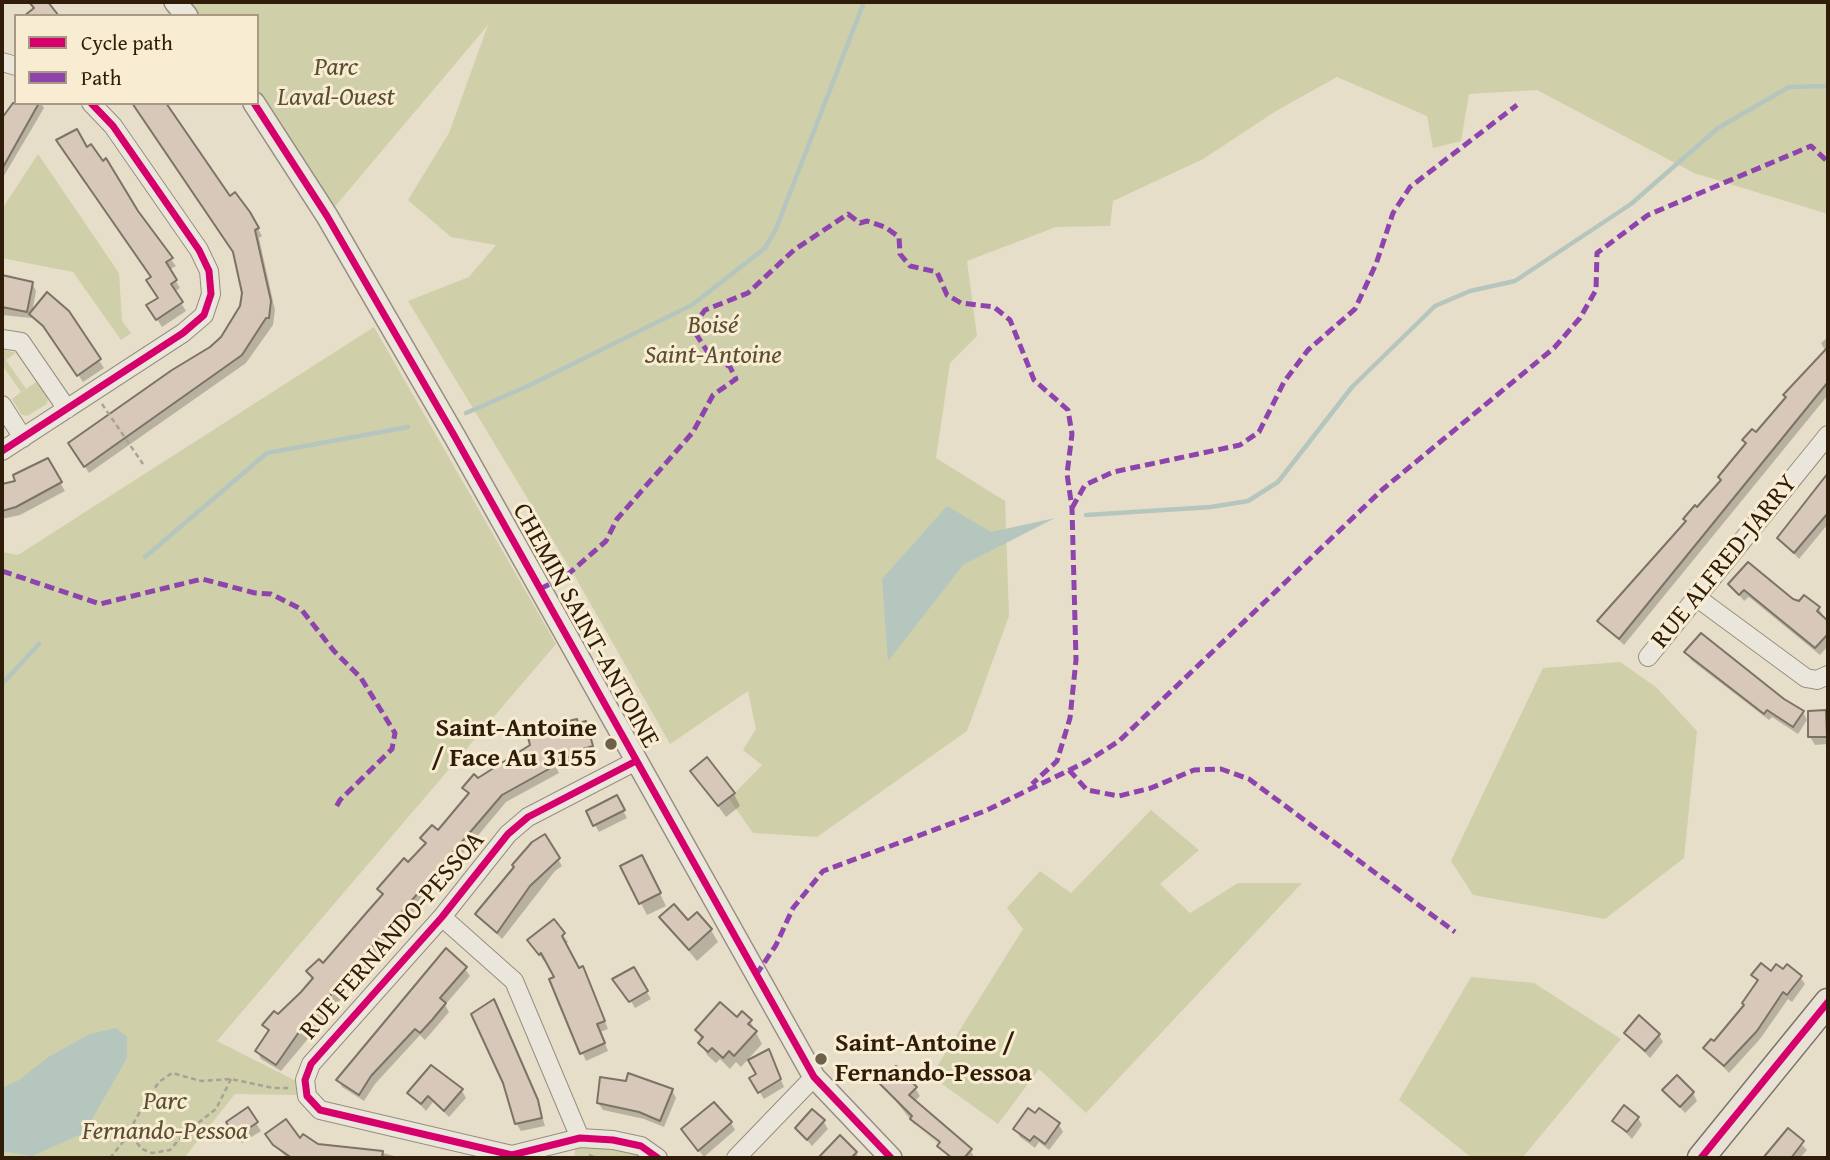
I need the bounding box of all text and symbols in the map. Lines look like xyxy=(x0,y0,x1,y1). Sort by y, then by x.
legend xyxy=(14,14,259,105)
text: Cycle path xyxy=(81,27,173,58)
park label: Parc Laval-Ouest xyxy=(277,52,395,114)
text: Path xyxy=(81,62,121,93)
park label: Boisé Saint-Antoine xyxy=(644,310,782,372)
street label: RUE ALFRED-JARRY xyxy=(1645,469,1805,655)
street label: CHEMIN SAINT-ANTOINE xyxy=(505,498,665,754)
place label: Saint-Antoine / Face Au 3155 xyxy=(431,713,597,774)
marker: Saint-Antoine / Face Au 3155 xyxy=(603,736,619,752)
street label: RUE FERNANDO-PESSOA xyxy=(294,826,492,1046)
place label: Saint-Antoine / Fernando-Pessoa xyxy=(835,1028,1032,1090)
marker: Saint-Antoine / Fernando-Pessoa xyxy=(813,1051,829,1067)
park label: Parc Fernando-Pessoa xyxy=(82,1086,248,1148)

